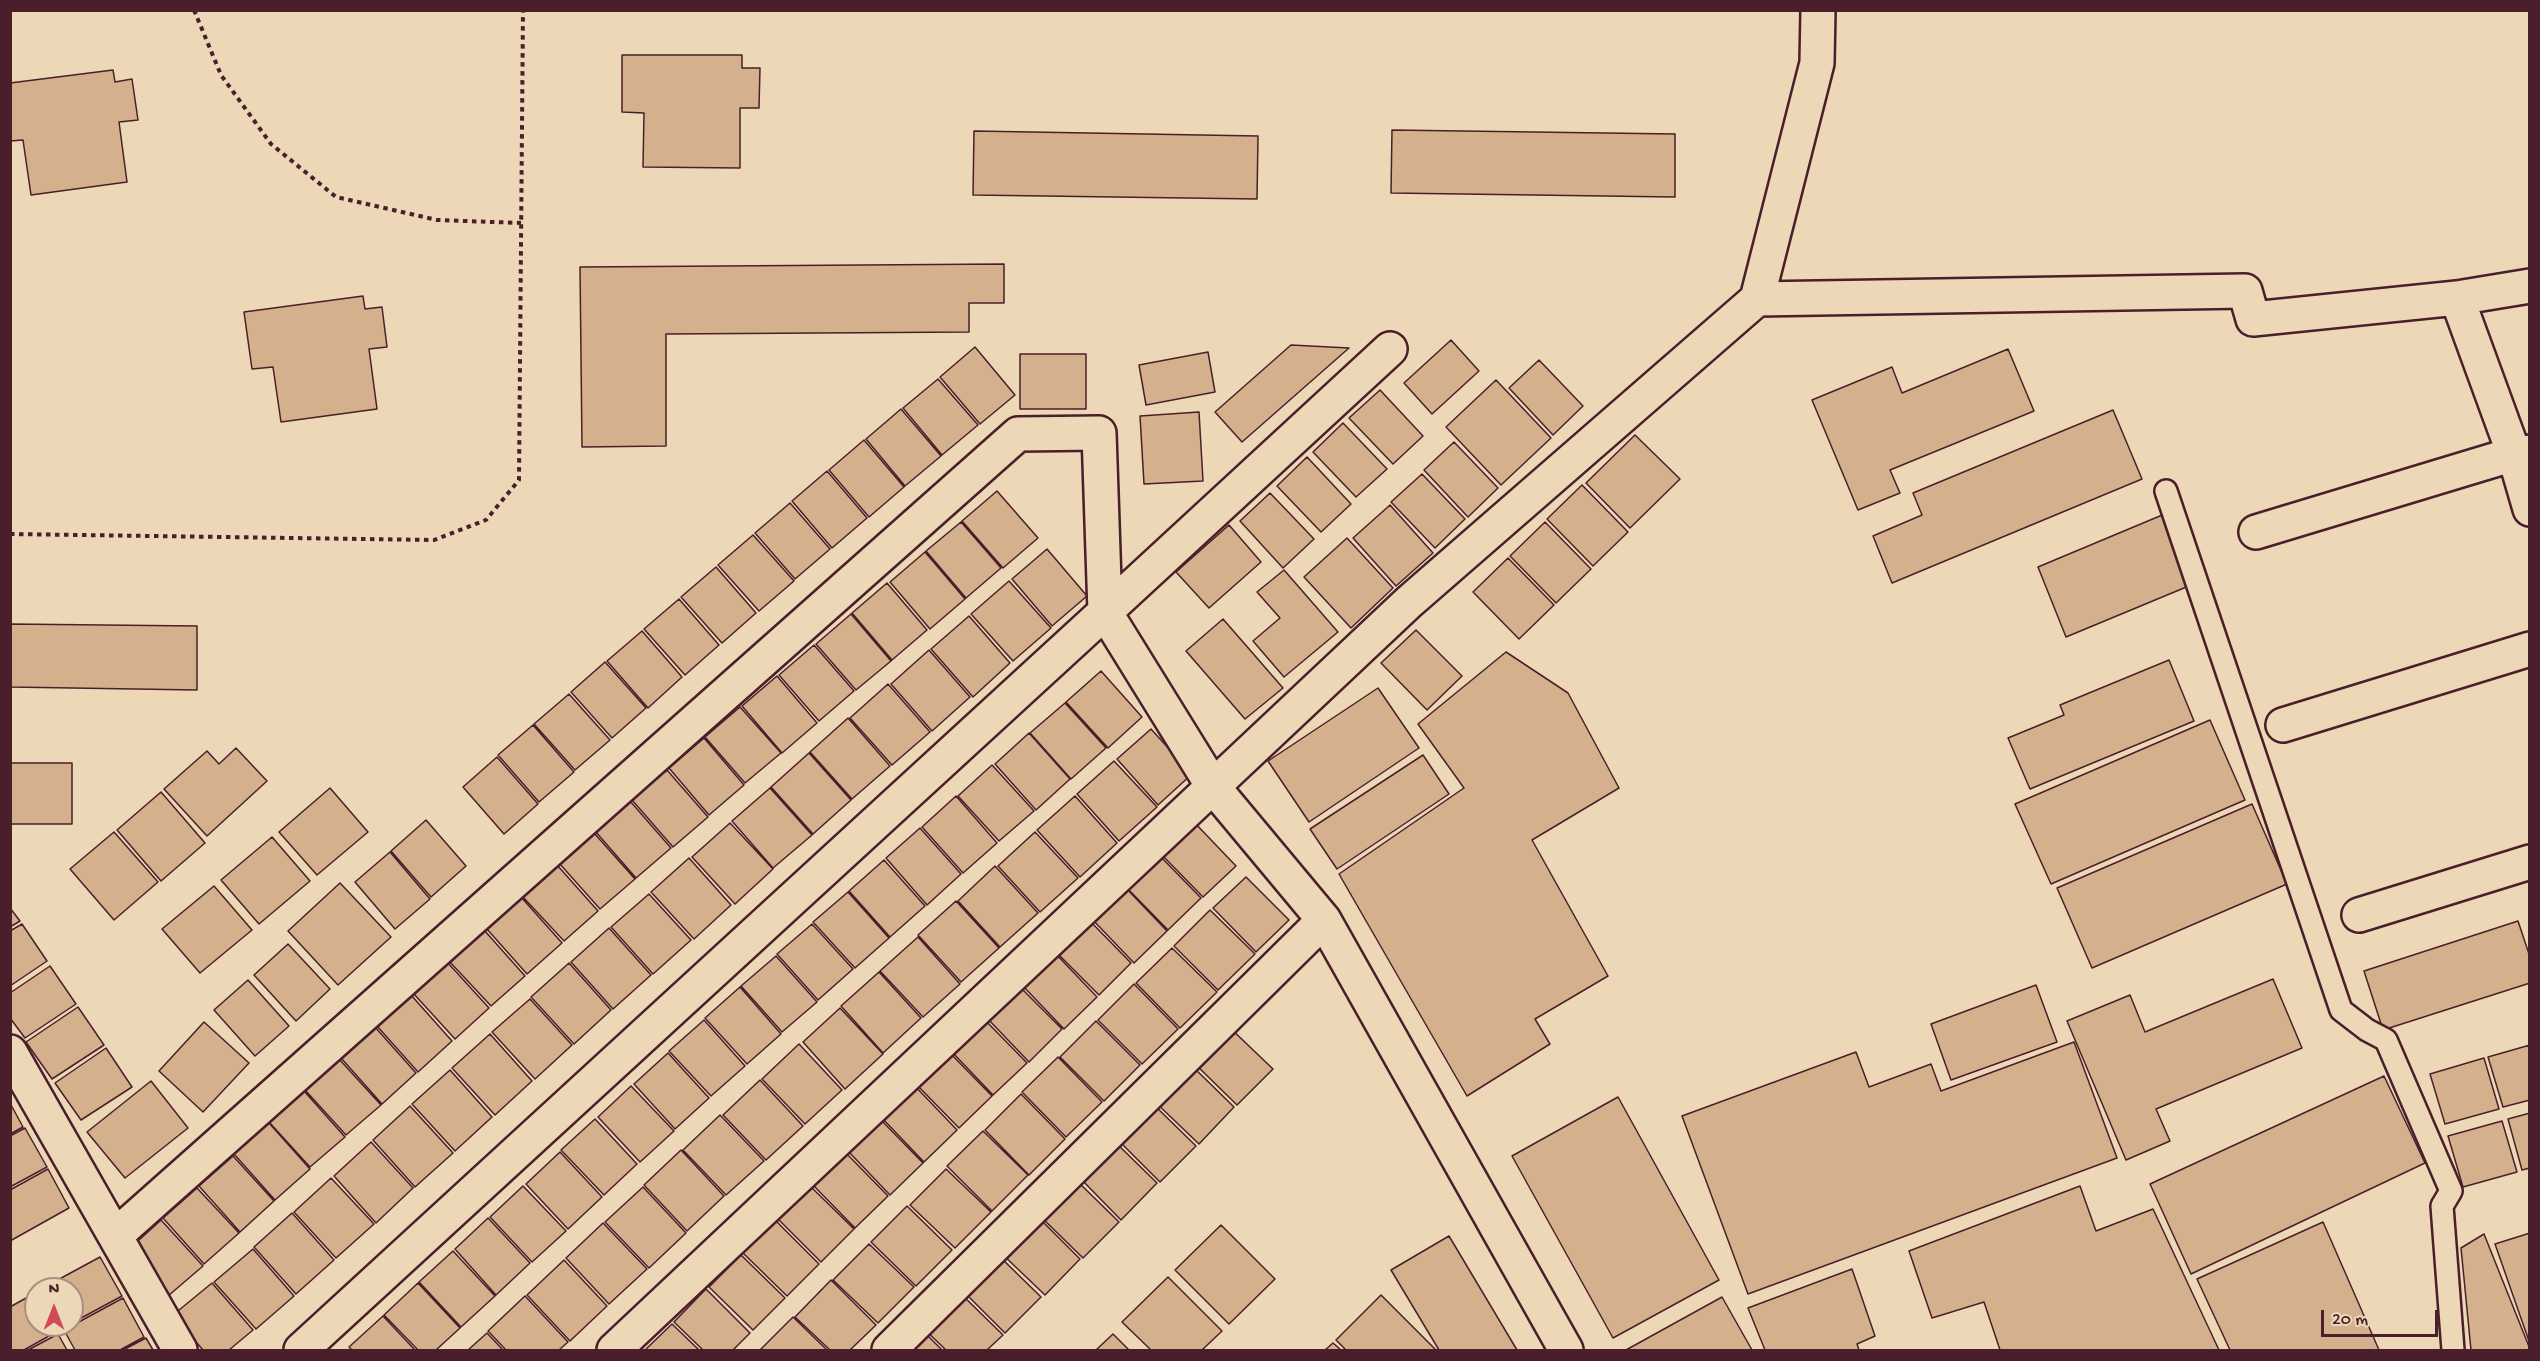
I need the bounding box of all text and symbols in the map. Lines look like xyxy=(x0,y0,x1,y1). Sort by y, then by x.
north arrow xyxy=(24,1277,84,1337)
text: N xyxy=(49,1281,59,1300)
scale bar xyxy=(2324,1298,2441,1336)
text: 20 m xyxy=(2332,1310,2368,1331)

